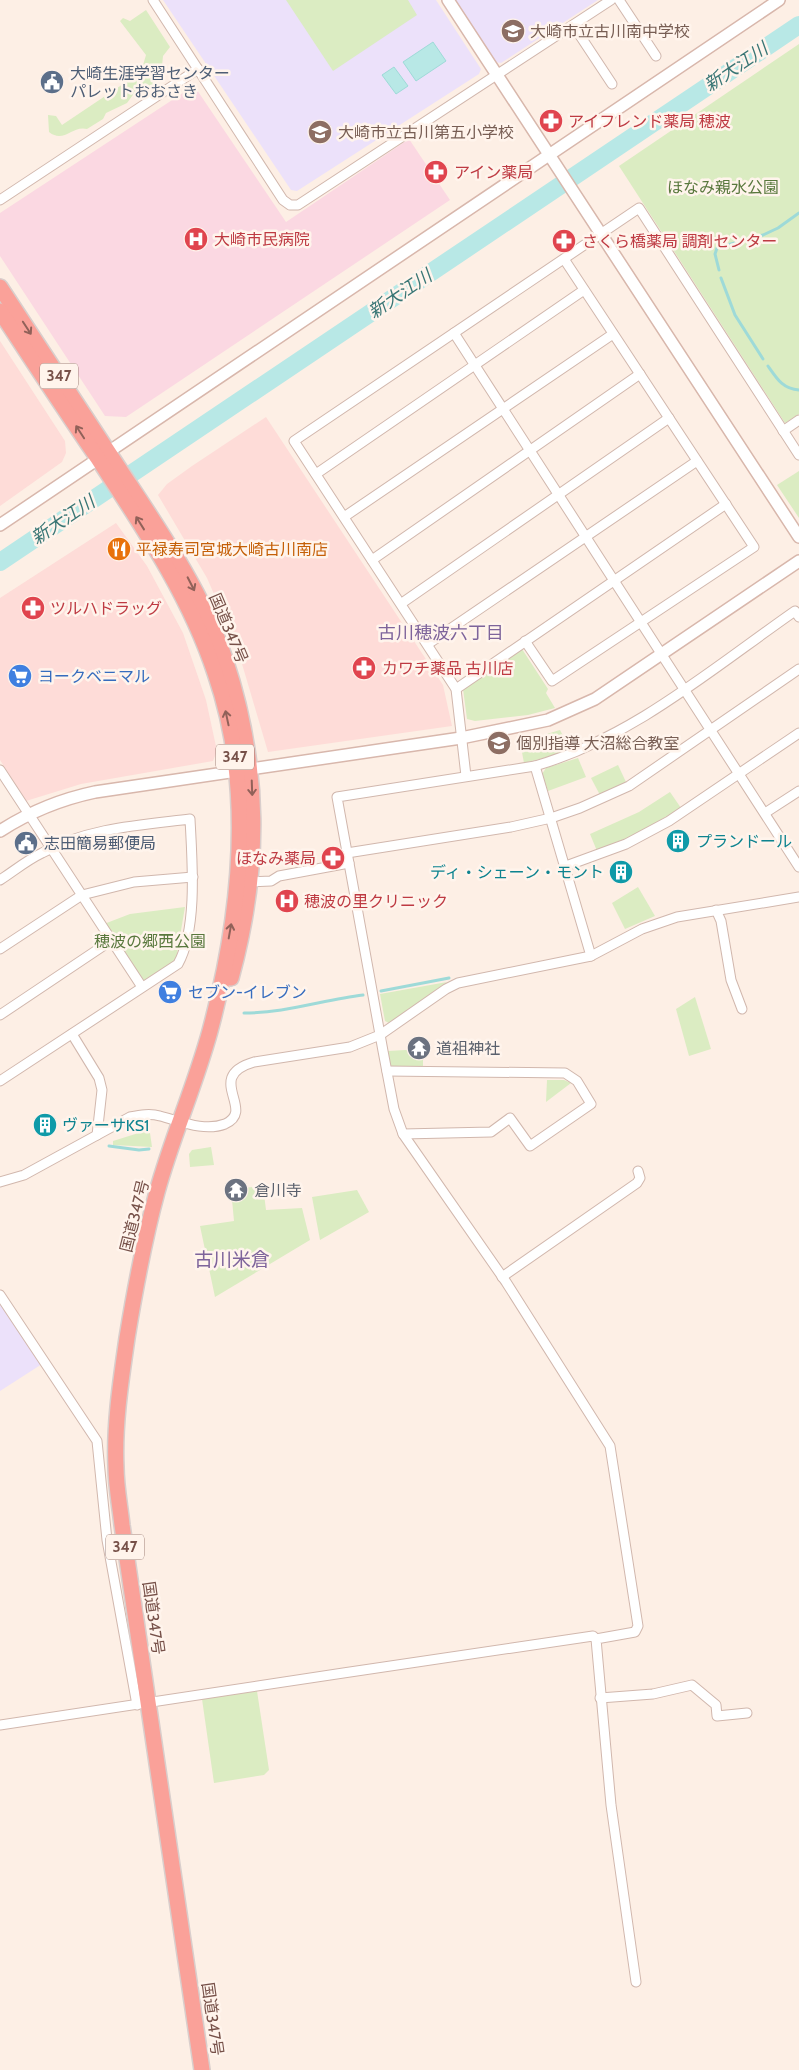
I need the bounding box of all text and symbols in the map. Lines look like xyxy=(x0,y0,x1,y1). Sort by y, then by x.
school or university icon: 大崎市立古川南中学校 xyxy=(500,18,526,44)
place label: 大崎市立古川南中学校 xyxy=(530,22,690,41)
water label: 新大江川 xyxy=(700,37,774,96)
place label: 大崎生涯学習センター パレットおおさき xyxy=(70,64,230,101)
public building icon: 大崎生涯学習センター パレットおおさき xyxy=(39,69,65,95)
pharmacy icon: アイフレンド薬局 穂波 xyxy=(538,108,564,134)
place label: アイフレンド薬局 穂波 xyxy=(568,112,731,131)
school or university icon: 大崎市立古川第五小学校 xyxy=(307,119,333,145)
place label: 大崎市立古川第五小学校 xyxy=(338,123,514,142)
pharmacy icon: アイン薬局 xyxy=(423,159,449,185)
place label: アイン薬局 xyxy=(454,163,533,182)
park label: ほなみ親水公園 xyxy=(667,178,779,197)
hospital icon: 大崎市民病院 xyxy=(183,226,209,252)
pharmacy icon: さくら橋薬局 調剤センター xyxy=(551,228,577,254)
place label: 大崎市民病院 xyxy=(214,230,310,249)
place label: さくら橋薬局 調剤センター xyxy=(582,232,778,251)
water label: 新大江川 xyxy=(364,264,438,323)
one-way arrow xyxy=(22,320,32,334)
road number: 347 xyxy=(40,364,78,388)
one-way arrow xyxy=(75,426,85,440)
water label: 新大江川 xyxy=(27,490,101,549)
one-way arrow xyxy=(134,517,144,531)
restaurant icon: 平禄寿司宮城大崎古川南店 xyxy=(106,536,132,562)
place label: 平禄寿司宮城大崎古川南店 xyxy=(136,540,328,559)
one-way arrow xyxy=(187,576,196,591)
street label: 国道347号 xyxy=(205,590,252,666)
pharmacy icon: ツルハドラッグ xyxy=(20,595,46,621)
place label: ツルハドラッグ xyxy=(50,599,162,618)
district label: 古川穂波六丁目 xyxy=(378,622,504,644)
pharmacy icon: カワチ薬品 古川店 xyxy=(351,655,377,681)
place label: カワチ薬品 古川店 xyxy=(382,659,514,678)
supermarket icon: ヨークベニマル xyxy=(7,663,33,689)
place label: ヨークベニマル xyxy=(38,667,150,686)
one-way arrow xyxy=(222,711,232,727)
school or university icon: 個別指導 大沼総合教室 xyxy=(486,730,512,756)
place label: 個別指導 大沼総合教室 xyxy=(516,734,680,753)
road number: 347 xyxy=(216,744,254,770)
one-way arrow xyxy=(247,780,257,796)
building icon: プランドール xyxy=(665,828,691,854)
public building icon: 志田簡易郵便局 xyxy=(13,830,39,856)
place label: プランドール xyxy=(696,832,792,851)
place label: 志田簡易郵便局 xyxy=(44,834,156,853)
pharmacy icon: ほなみ薬局 xyxy=(320,845,346,871)
place label: ほなみ薬局 xyxy=(236,849,316,868)
building icon: ディ・シェーン・モント xyxy=(608,859,634,885)
place label: ディ・シェーン・モント xyxy=(430,863,604,882)
hospital icon: 穂波の里クリニック xyxy=(274,888,300,914)
place label: 穂波の里クリニック xyxy=(304,892,448,911)
one-way arrow xyxy=(226,924,236,940)
park label: 穂波の郷西公園 xyxy=(94,932,206,951)
supermarket icon: セブン-イレブン xyxy=(157,979,183,1005)
place label: セブン-イレブン xyxy=(188,983,307,1002)
temple icon: 道祖神社 xyxy=(406,1035,432,1061)
place label: 道祖神社 xyxy=(436,1039,500,1058)
building icon: ヴァーサKS1 xyxy=(32,1112,58,1138)
place label: ヴァーサKS1 xyxy=(62,1116,149,1135)
temple icon: 倉川寺 xyxy=(223,1177,249,1203)
street label: 国道347号 xyxy=(116,1178,153,1254)
place label: 倉川寺 xyxy=(254,1181,302,1200)
district label: 古川米倉 xyxy=(194,1248,270,1271)
road number: 347 xyxy=(106,1534,144,1560)
street label: 国道347号 xyxy=(139,1580,168,1656)
street label: 国道347号 xyxy=(198,1981,227,2057)

